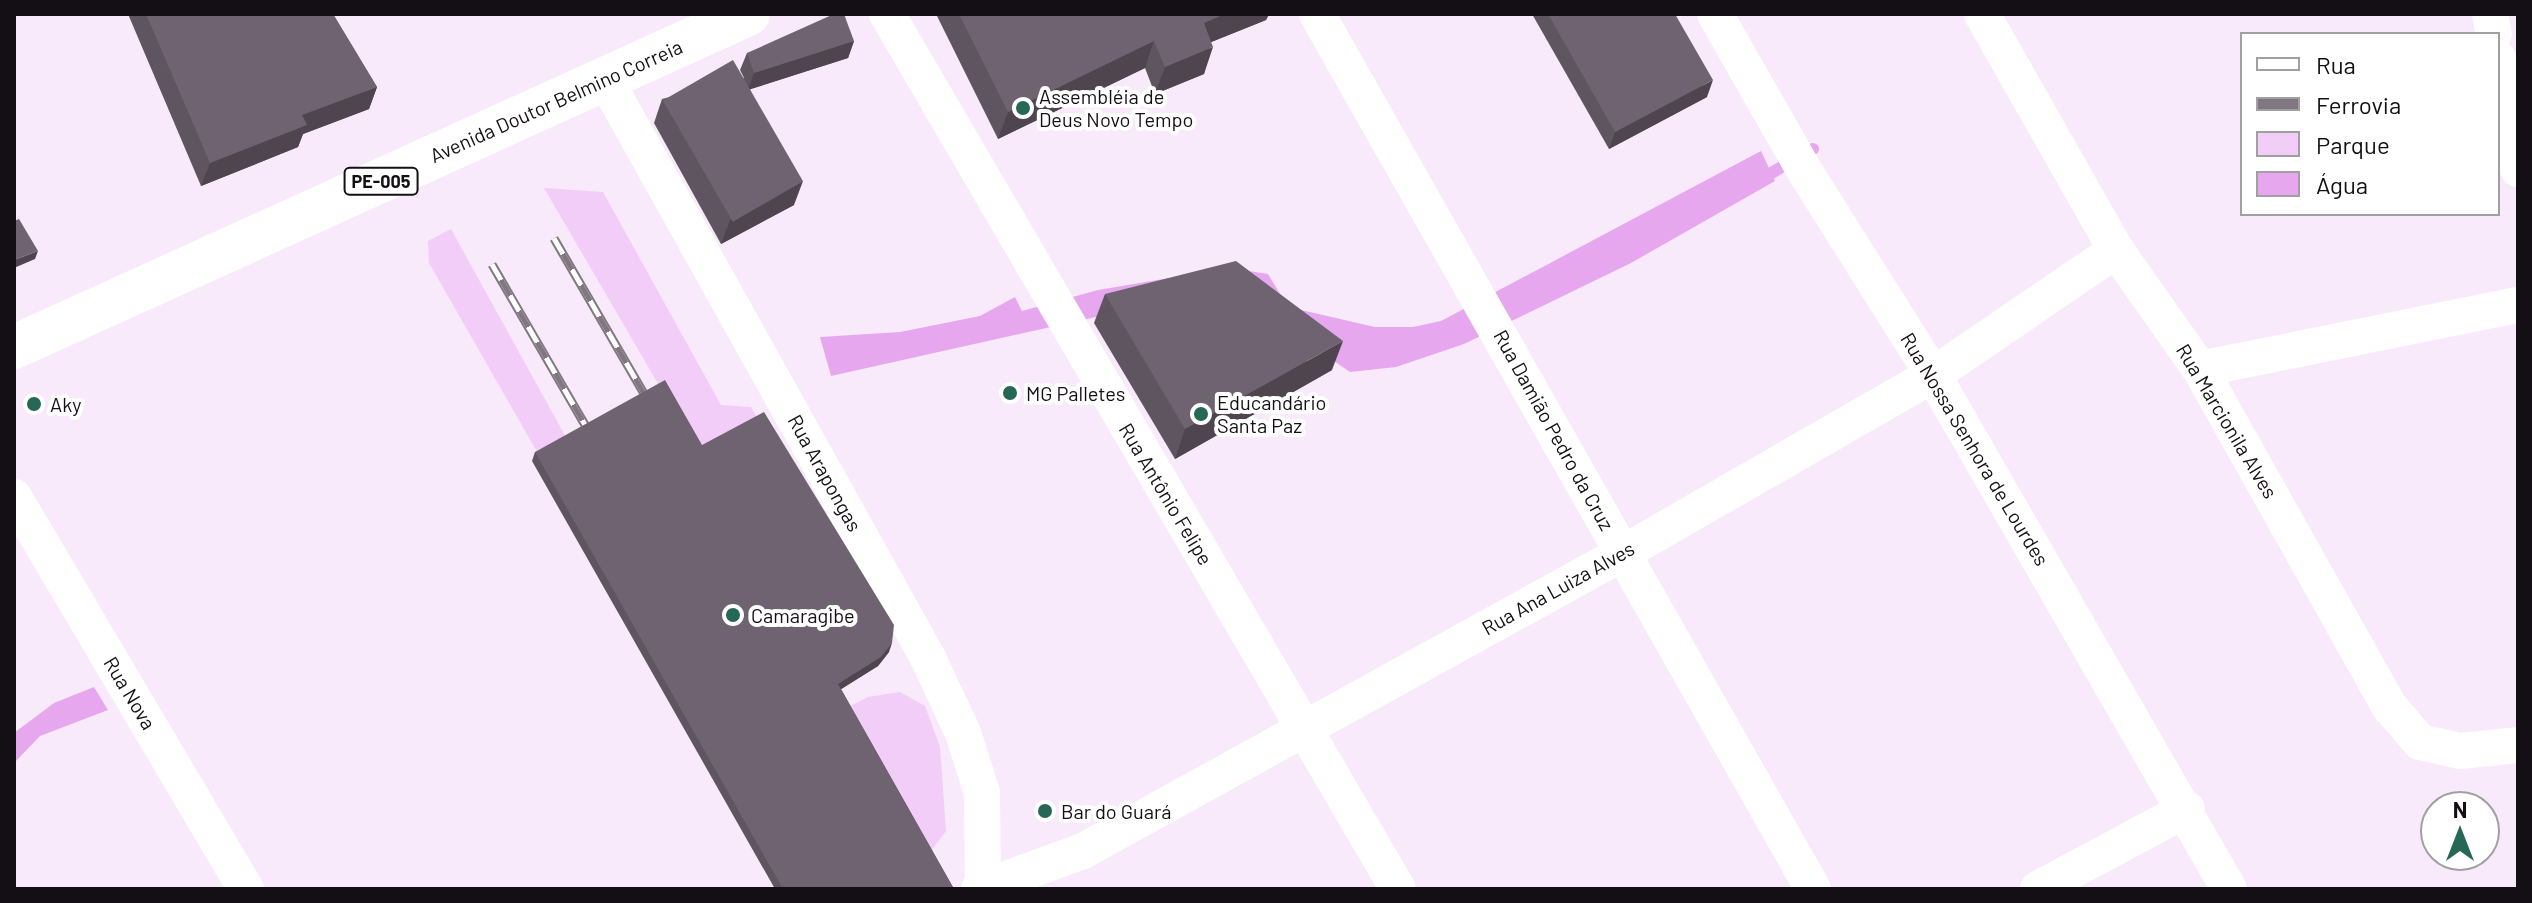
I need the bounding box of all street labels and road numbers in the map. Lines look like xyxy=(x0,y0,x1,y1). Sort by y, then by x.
street label: Avenida Doutor Belmino Correia xyxy=(426,34,686,168)
road number: PE-005 xyxy=(343,167,419,195)
street label: Rua Damião Pedro da Cruz xyxy=(1489,326,1619,534)
street label: Rua Nossa Senhora de Lourdes xyxy=(1896,328,2054,570)
street label: Rua Marcionila Alves xyxy=(2171,339,2283,503)
street label: Rua Arapongas xyxy=(783,410,867,536)
street label: Rua Antônio Felipe xyxy=(1114,419,1218,569)
street label: Rua Ana Luiza Alves xyxy=(1478,536,1638,640)
street label: Rua Nova xyxy=(99,652,161,734)

